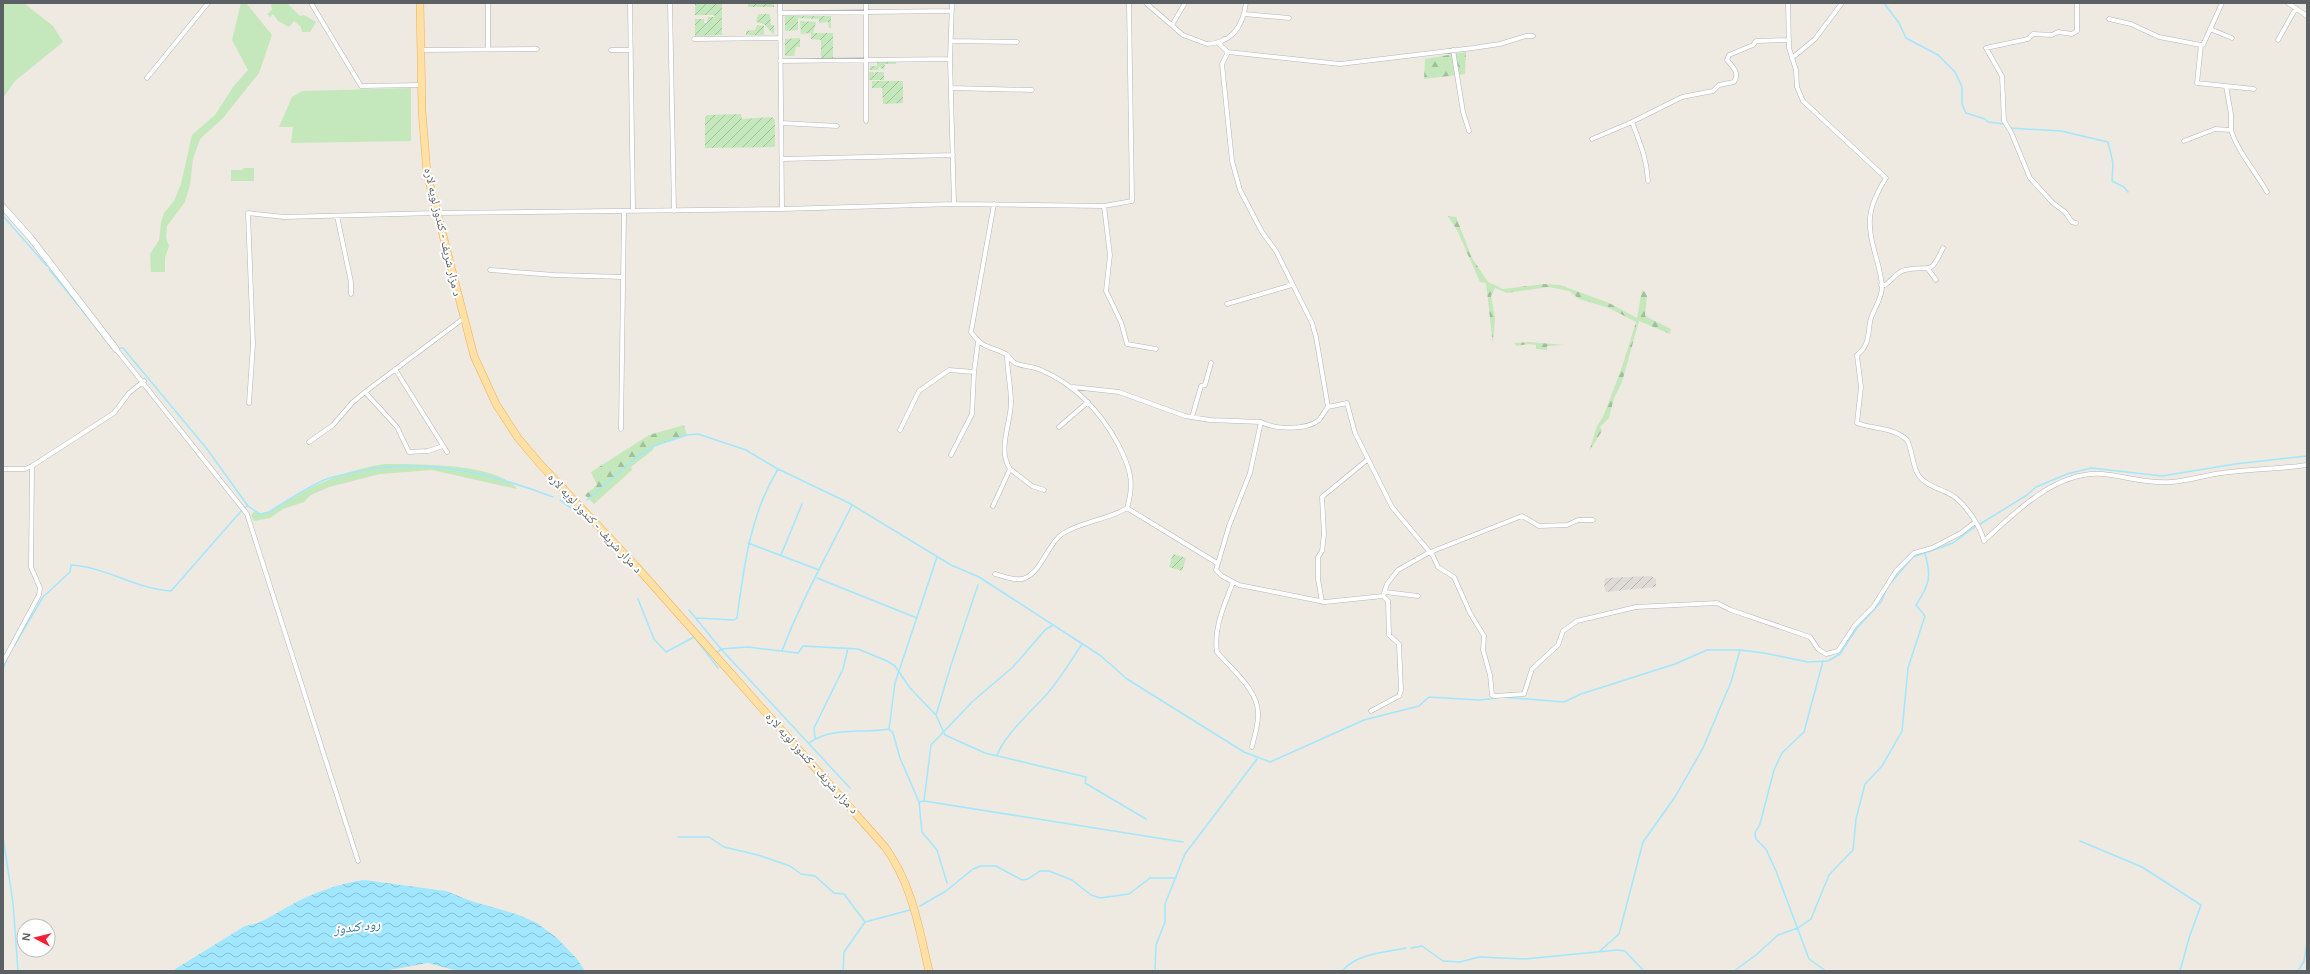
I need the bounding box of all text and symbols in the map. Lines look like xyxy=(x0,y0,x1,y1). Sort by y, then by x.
street label: د مزار شریف - کندوز لویه لاره xyxy=(421,166,465,298)
street label: د مزار شریف - کندوز لویه لاره xyxy=(545,470,645,576)
street label: د مزار شریف - کندوز لویه لاره xyxy=(763,710,861,817)
water label: رود کندوز xyxy=(332,916,381,937)
north arrow xyxy=(16,918,56,958)
text: N xyxy=(20,932,33,941)

